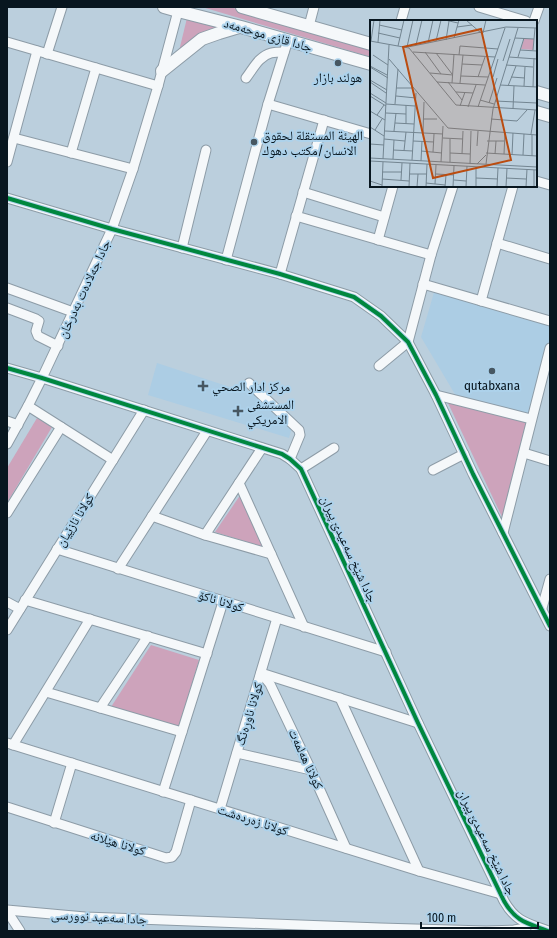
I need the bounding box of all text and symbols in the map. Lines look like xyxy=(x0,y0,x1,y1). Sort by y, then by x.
street label: جادا قازی موحەمەد xyxy=(222,15,314,56)
inset map xyxy=(370,20,537,187)
marker: هولند بازار xyxy=(333,58,343,68)
place label: هولند بازار xyxy=(313,70,362,86)
place label: الهيئة المستقلة لحقوق الانسان/مكتب دهوك xyxy=(262,128,363,159)
marker: الهيئة المستقلة لحقوق الانسان/مكتب دهوك xyxy=(249,137,259,147)
street label: جادا جەلادەت بەدرخان xyxy=(55,237,114,341)
marker: qutabxana xyxy=(487,366,497,376)
place label: qutabxana xyxy=(464,378,520,393)
place label: مركز ادار الصحي xyxy=(212,379,290,397)
marker: مركز ادار الصحي xyxy=(197,380,209,392)
place label: المستشفى الامريكي xyxy=(247,397,294,430)
marker: المستشفى الامريكي xyxy=(232,405,244,417)
street label: کولانا نازێیان xyxy=(53,490,98,550)
street label: جادا شێخ سەعیدێ پیران xyxy=(316,493,380,606)
street label: کولانا ئاکۆ xyxy=(196,587,246,616)
street label: کولانا ناوڕەنگ xyxy=(232,680,269,748)
street label: کولانا هەلمەت xyxy=(285,727,327,792)
street label: جادا شێخ سەعیدێ پیران xyxy=(453,787,519,898)
street label: کولانا زەردەشت xyxy=(215,802,291,840)
street label: کولانا هێلانە xyxy=(88,828,148,860)
scale bar xyxy=(421,904,538,930)
street label: جادا سەعید نوورسی xyxy=(51,907,147,928)
text: 100 m xyxy=(427,911,456,925)

